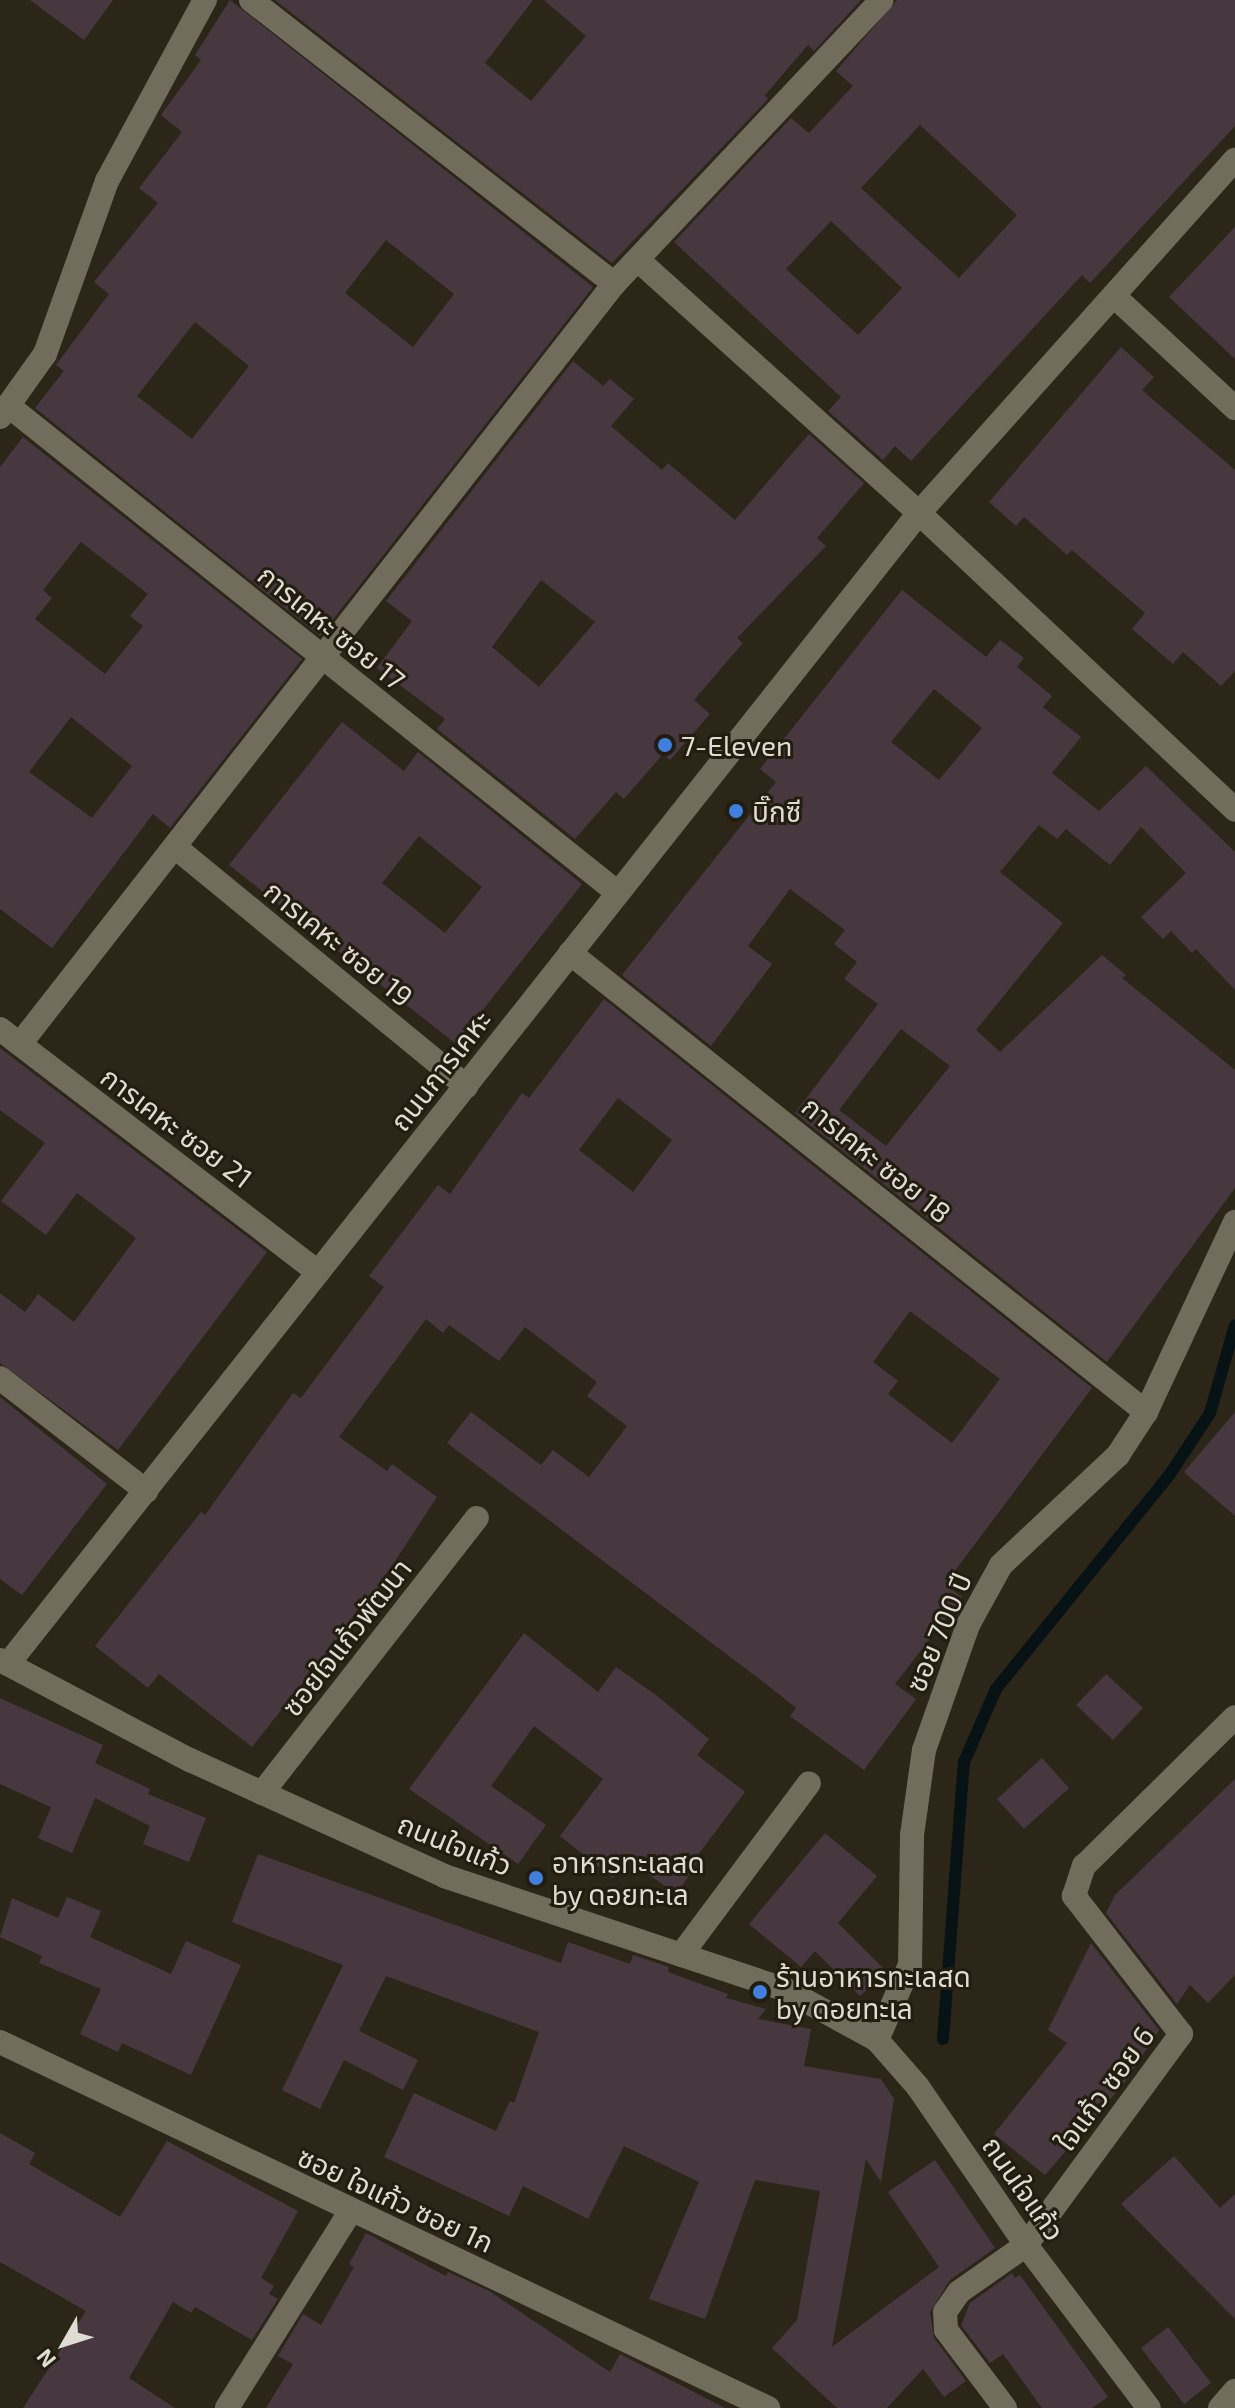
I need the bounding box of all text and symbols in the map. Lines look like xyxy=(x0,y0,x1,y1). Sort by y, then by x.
street label: การเคหะ ซอย 17 xyxy=(252,558,412,696)
place label: 7-Eleven xyxy=(681,728,792,762)
marker: 7-Eleven xyxy=(656,736,674,754)
place label: บิ๊กซี xyxy=(752,794,801,828)
marker: บิ๊กซี xyxy=(727,802,745,820)
street label: การเคหะ ซอย 19 xyxy=(258,873,420,1013)
street label: ถนนการเคหะ xyxy=(382,1003,498,1137)
street label: การเคหะ ซอย 21 xyxy=(95,1059,259,1195)
street label: การเคหะ ซอย 18 xyxy=(796,1089,958,1229)
street label: ซอยใจแก้วพัฒนา xyxy=(274,1552,418,1722)
street label: ซอย 700 ปี xyxy=(898,1568,978,1696)
street label: ถนนใจแก้ว xyxy=(393,1806,517,1882)
place label: อาหารทะเลสด by ดอยทะเล xyxy=(552,1845,705,1911)
marker: อาหารทะเลสด by ดอยทะเล xyxy=(527,1869,545,1887)
place label: ร้านอาหารทะเลสด by ดอยทะเล xyxy=(776,1959,971,2025)
marker: ร้านอาหารทะเลสด by ดอยทะเล xyxy=(751,1983,769,2001)
street label: ใจแก้ว ซอย 6 xyxy=(1048,2019,1160,2157)
street label: ถนนใจแก้ว xyxy=(976,2129,1072,2247)
street label: ซอย ใจแก้ว ซอย 1ก xyxy=(293,2139,499,2259)
north arrow xyxy=(24,2304,104,2384)
text: N xyxy=(30,2345,60,2373)

